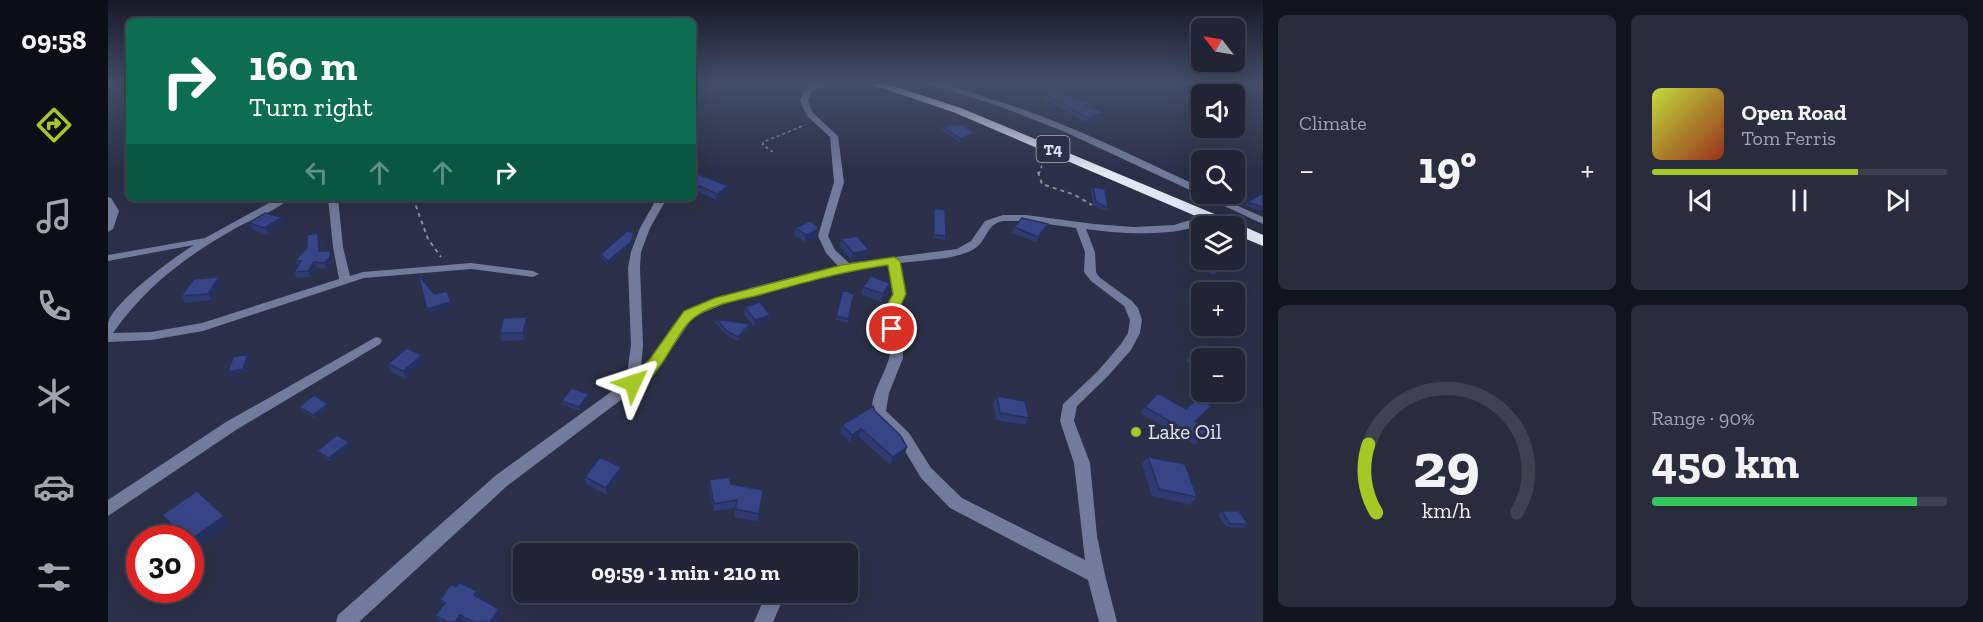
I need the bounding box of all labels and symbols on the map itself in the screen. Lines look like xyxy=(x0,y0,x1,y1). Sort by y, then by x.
north arrow xyxy=(1191,18,1245,72)
road number: T4 xyxy=(1036,136,1070,162)
pin xyxy=(866,303,917,354)
position arrow xyxy=(601,351,665,415)
place label: Lake Oil xyxy=(1148,419,1222,444)
marker: Lake Oil xyxy=(1129,425,1143,439)
speed limit sign: 30 xyxy=(126,525,204,603)

